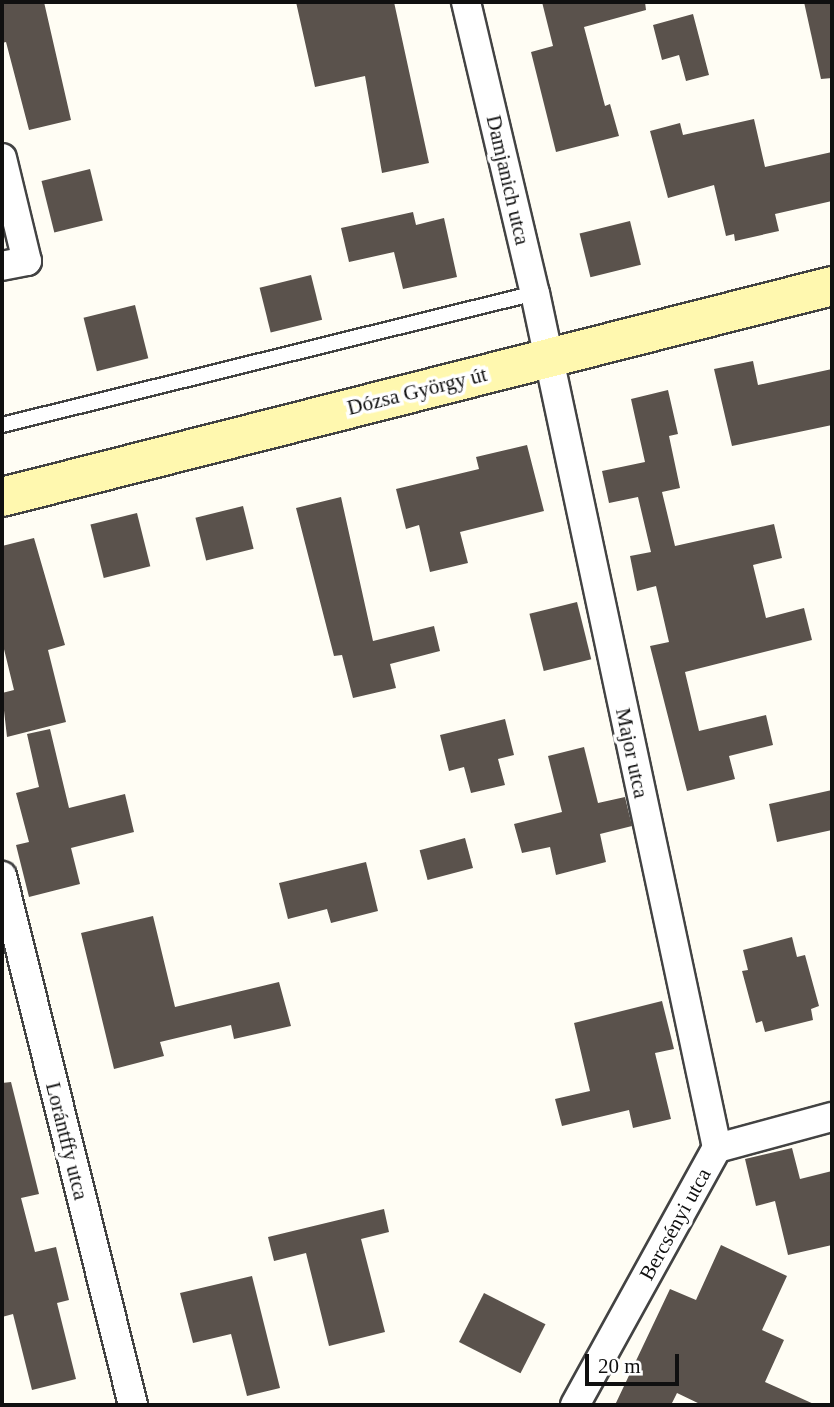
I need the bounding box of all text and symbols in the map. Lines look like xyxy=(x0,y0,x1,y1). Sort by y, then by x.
street label: Damjanich utca xyxy=(481,113,535,247)
street label: Dózsa György út xyxy=(345,361,489,421)
street label: Major utca xyxy=(610,706,654,800)
street label: Lorántffy utca xyxy=(40,1080,94,1202)
street label: Bercsényi utca xyxy=(634,1164,716,1284)
scale bar xyxy=(589,1340,684,1384)
text: 20 m xyxy=(598,1354,641,1378)

